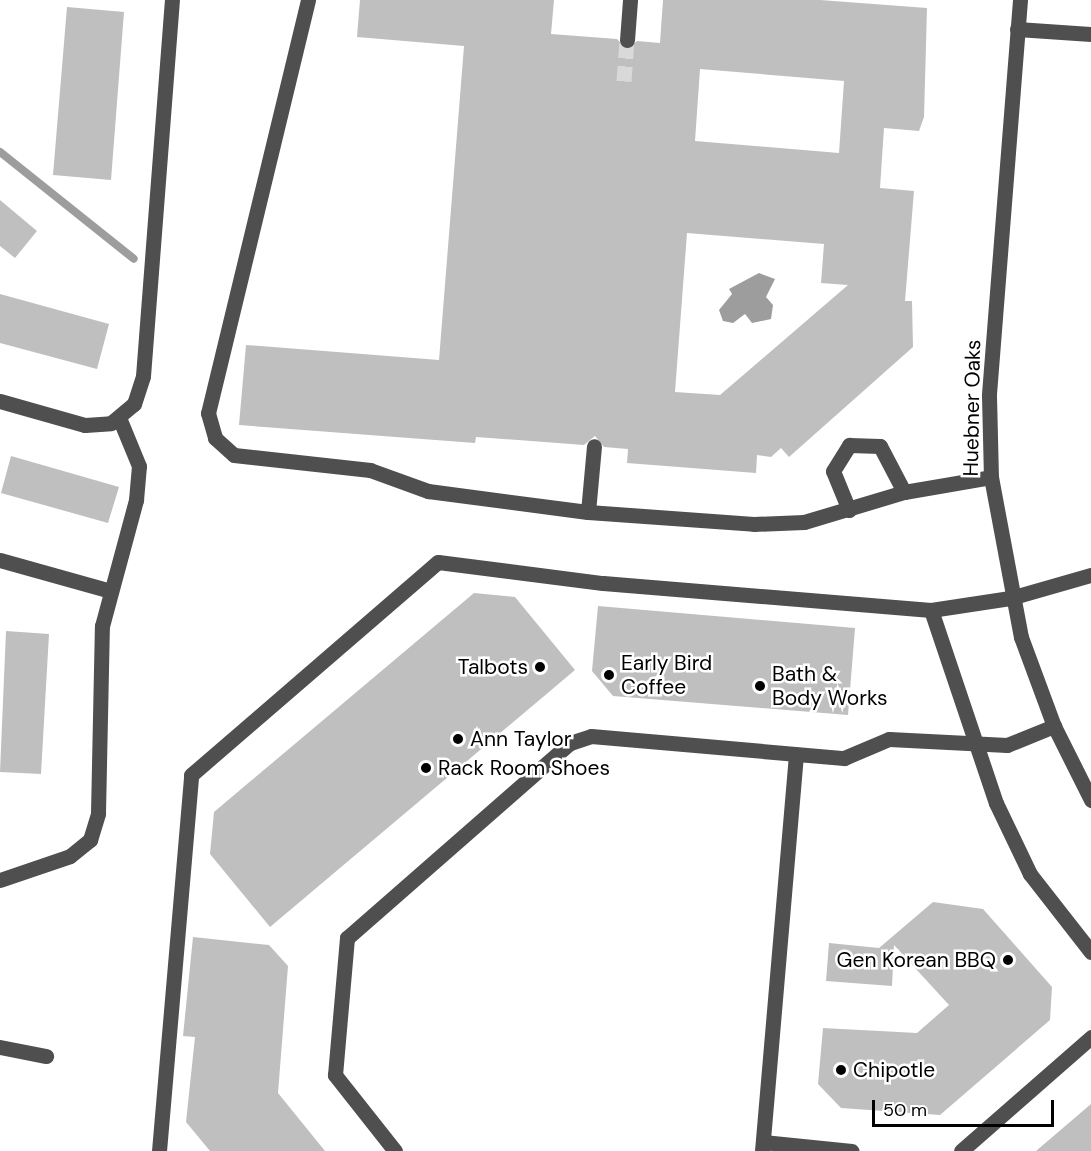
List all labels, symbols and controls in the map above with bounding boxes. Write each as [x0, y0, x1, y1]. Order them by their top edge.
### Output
street label: Huebner Oaks [958, 339, 986, 477]
place label: Early Bird Coffee [621, 650, 712, 700]
place label: Talbots [458, 654, 528, 680]
marker: Talbots [533, 660, 547, 674]
place label: Bath & Body Works [772, 661, 888, 711]
marker: Early Bird Coffee [602, 668, 616, 682]
marker: Bath & Body Works [753, 679, 767, 693]
place label: Ann Taylor [470, 726, 572, 752]
marker: Ann Taylor [451, 732, 465, 746]
place label: Rack Room Shoes [438, 755, 610, 781]
marker: Rack Room Shoes [419, 761, 433, 775]
place label: Gen Korean BBQ [837, 947, 996, 973]
marker: Gen Korean BBQ [1001, 953, 1015, 967]
place label: Chipotle [853, 1057, 935, 1083]
marker: Chipotle [834, 1063, 848, 1077]
scale bar [875, 1088, 1056, 1126]
text: 50 m [883, 1098, 927, 1122]

